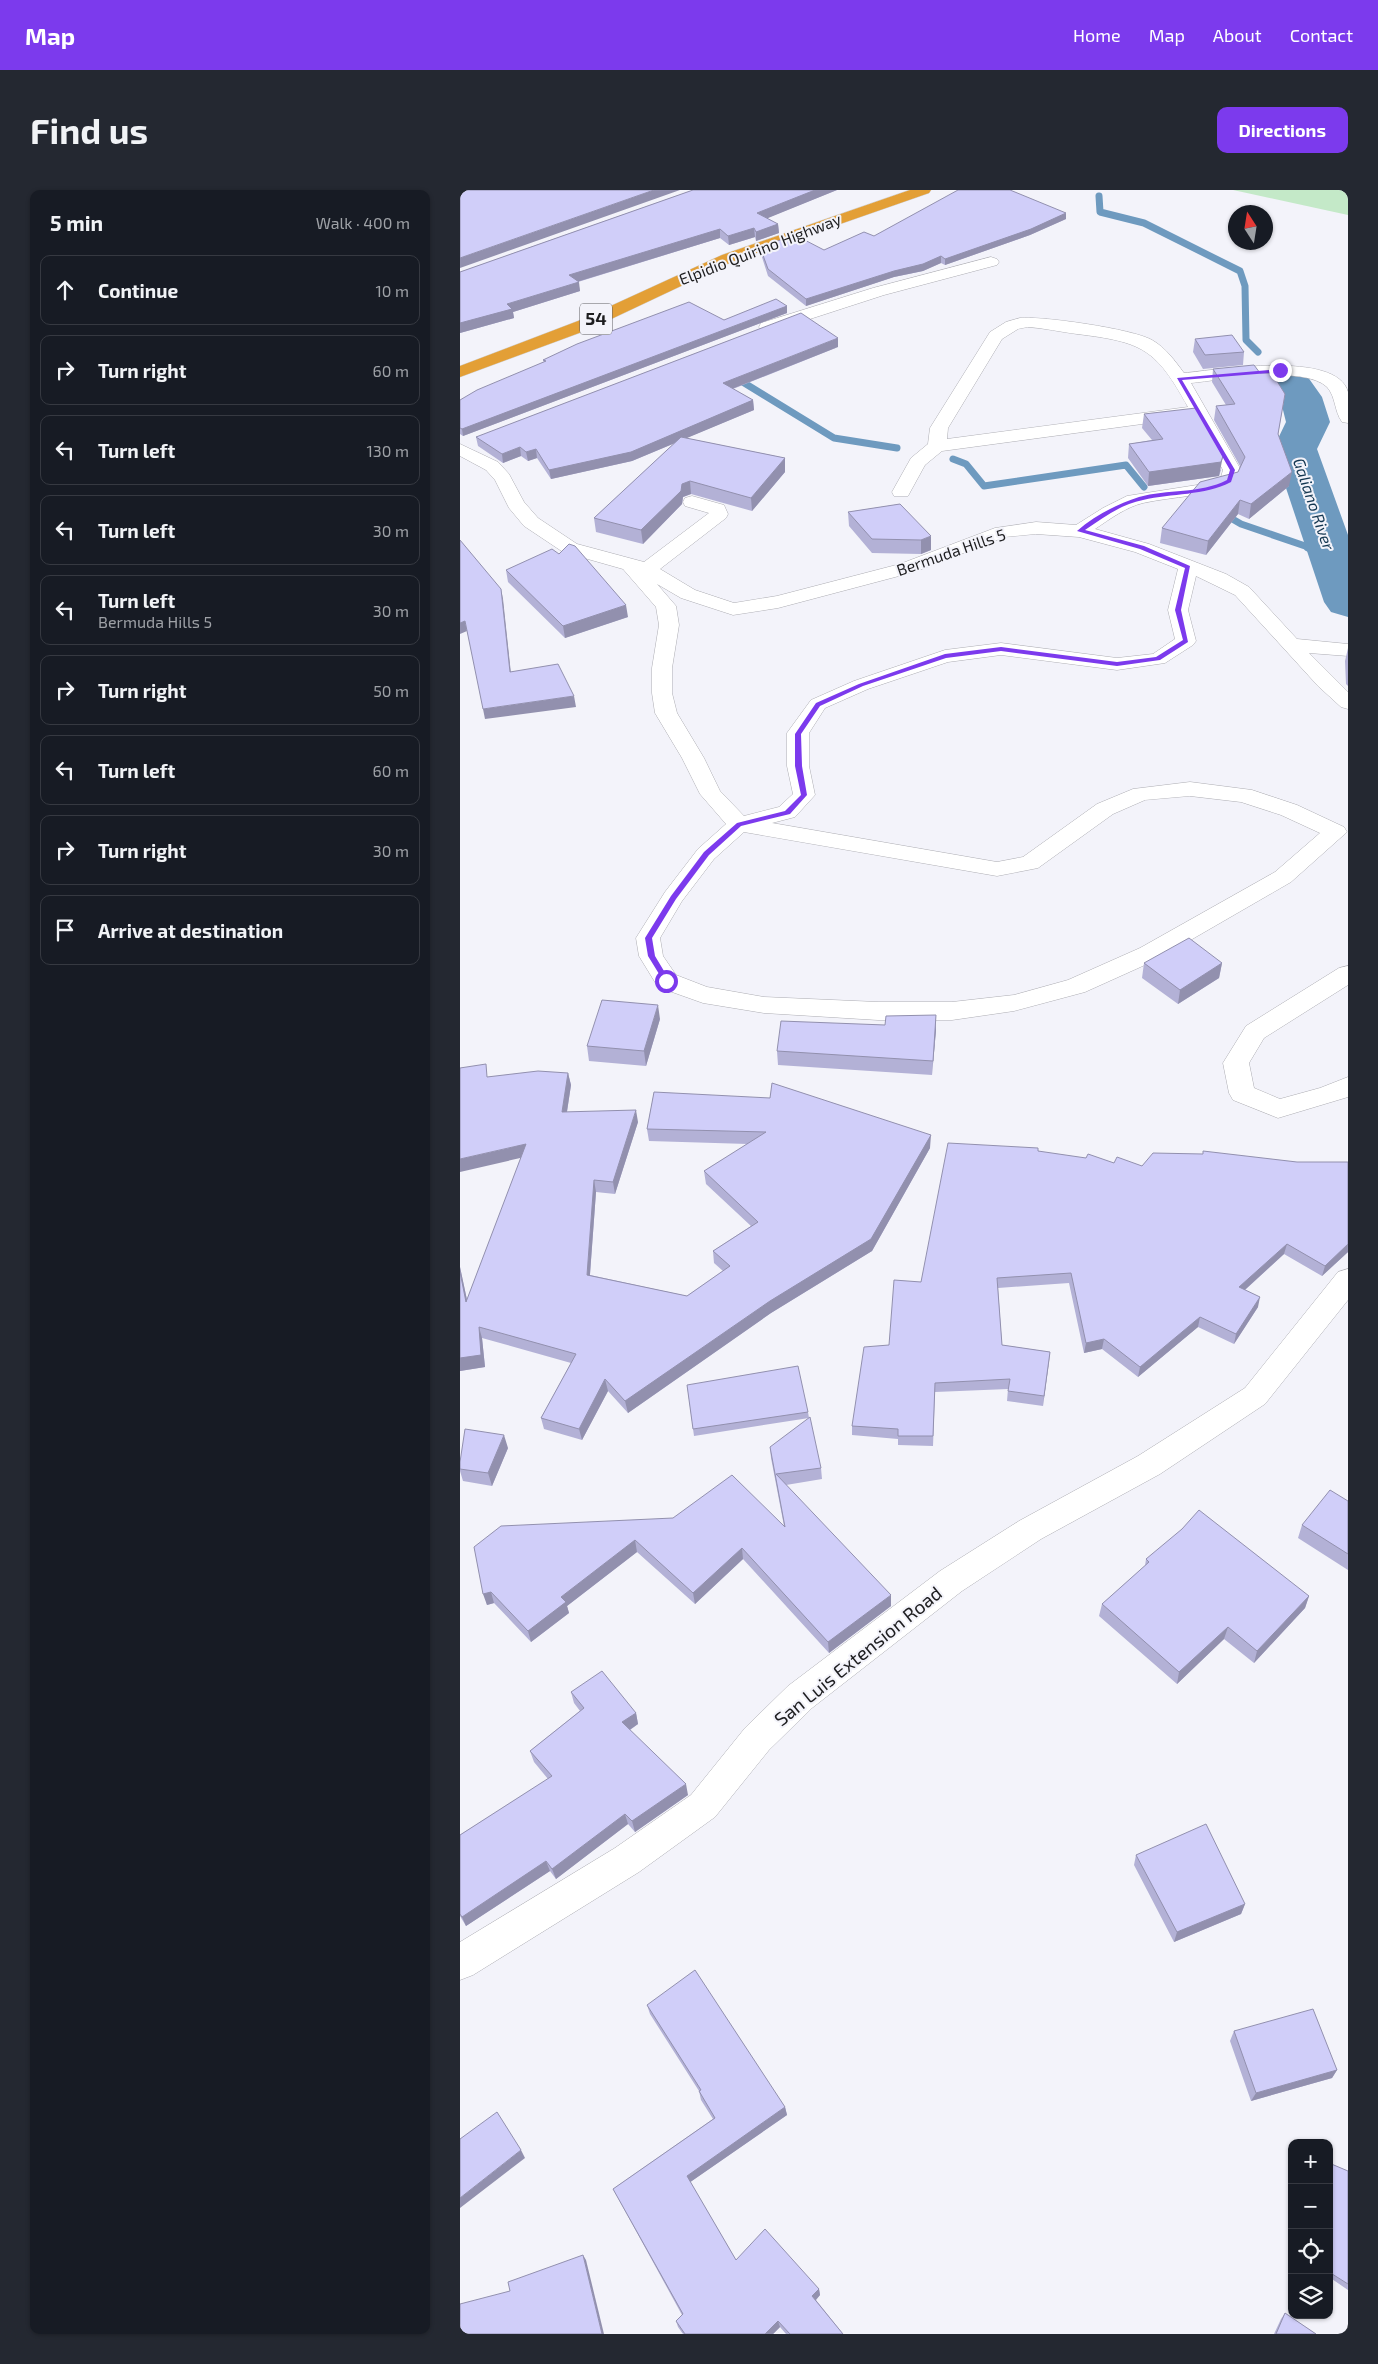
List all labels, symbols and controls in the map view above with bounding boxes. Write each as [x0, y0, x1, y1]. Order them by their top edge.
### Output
text: Map [25, 21, 75, 50]
text: Home [1073, 24, 1121, 46]
text: Map [1149, 24, 1185, 46]
text: About [1213, 24, 1262, 46]
text: Contact [1290, 24, 1353, 46]
button: Directions [1217, 107, 1348, 153]
text: Find us [30, 109, 148, 151]
north arrow [1228, 205, 1273, 250]
street label: Elpidio Quirino Highway [676, 209, 844, 289]
text: 5 min [50, 210, 103, 235]
text: Walk · 400 m [316, 213, 410, 232]
icon: ahead [51, 276, 79, 304]
text: Continue [98, 279, 178, 302]
text: 10 m [375, 281, 409, 300]
road number: 54 [580, 304, 612, 334]
icon: right [51, 356, 79, 384]
text: Turn right [98, 359, 186, 382]
route end [1269, 359, 1292, 382]
text: 60 m [373, 361, 409, 380]
icon: left [51, 436, 79, 464]
text: Turn left [98, 439, 175, 462]
text: 130 m [367, 441, 409, 460]
water label: Galiano River [1290, 455, 1339, 553]
icon: left [51, 516, 79, 544]
text: Turn left [98, 519, 175, 542]
text: 30 m [373, 521, 409, 540]
street label: Bermuda Hills 5 [894, 524, 1008, 579]
text: Turn left [98, 589, 175, 612]
icon: left [51, 596, 79, 624]
text: 30 m [373, 601, 409, 620]
text: Bermuda Hills 5 [98, 612, 212, 631]
icon: right [51, 676, 79, 704]
text: Turn right [98, 679, 186, 702]
text: 50 m [373, 681, 409, 700]
icon: left [51, 756, 79, 784]
text: Turn left [98, 759, 175, 782]
text: 60 m [373, 761, 409, 780]
icon: right [51, 836, 79, 864]
text: Turn right [98, 839, 186, 862]
text: 30 m [373, 841, 409, 860]
icon: arrive [51, 916, 79, 944]
text: Arrive at destination [98, 919, 283, 942]
route start [655, 970, 678, 993]
street label: San Luis Extension Road [769, 1581, 946, 1730]
map controls [1288, 2139, 1333, 2319]
button: + [1288, 2139, 1333, 2184]
button: − [1288, 2184, 1333, 2229]
button: locate [1288, 2229, 1333, 2274]
button: layers [1288, 2274, 1333, 2319]

